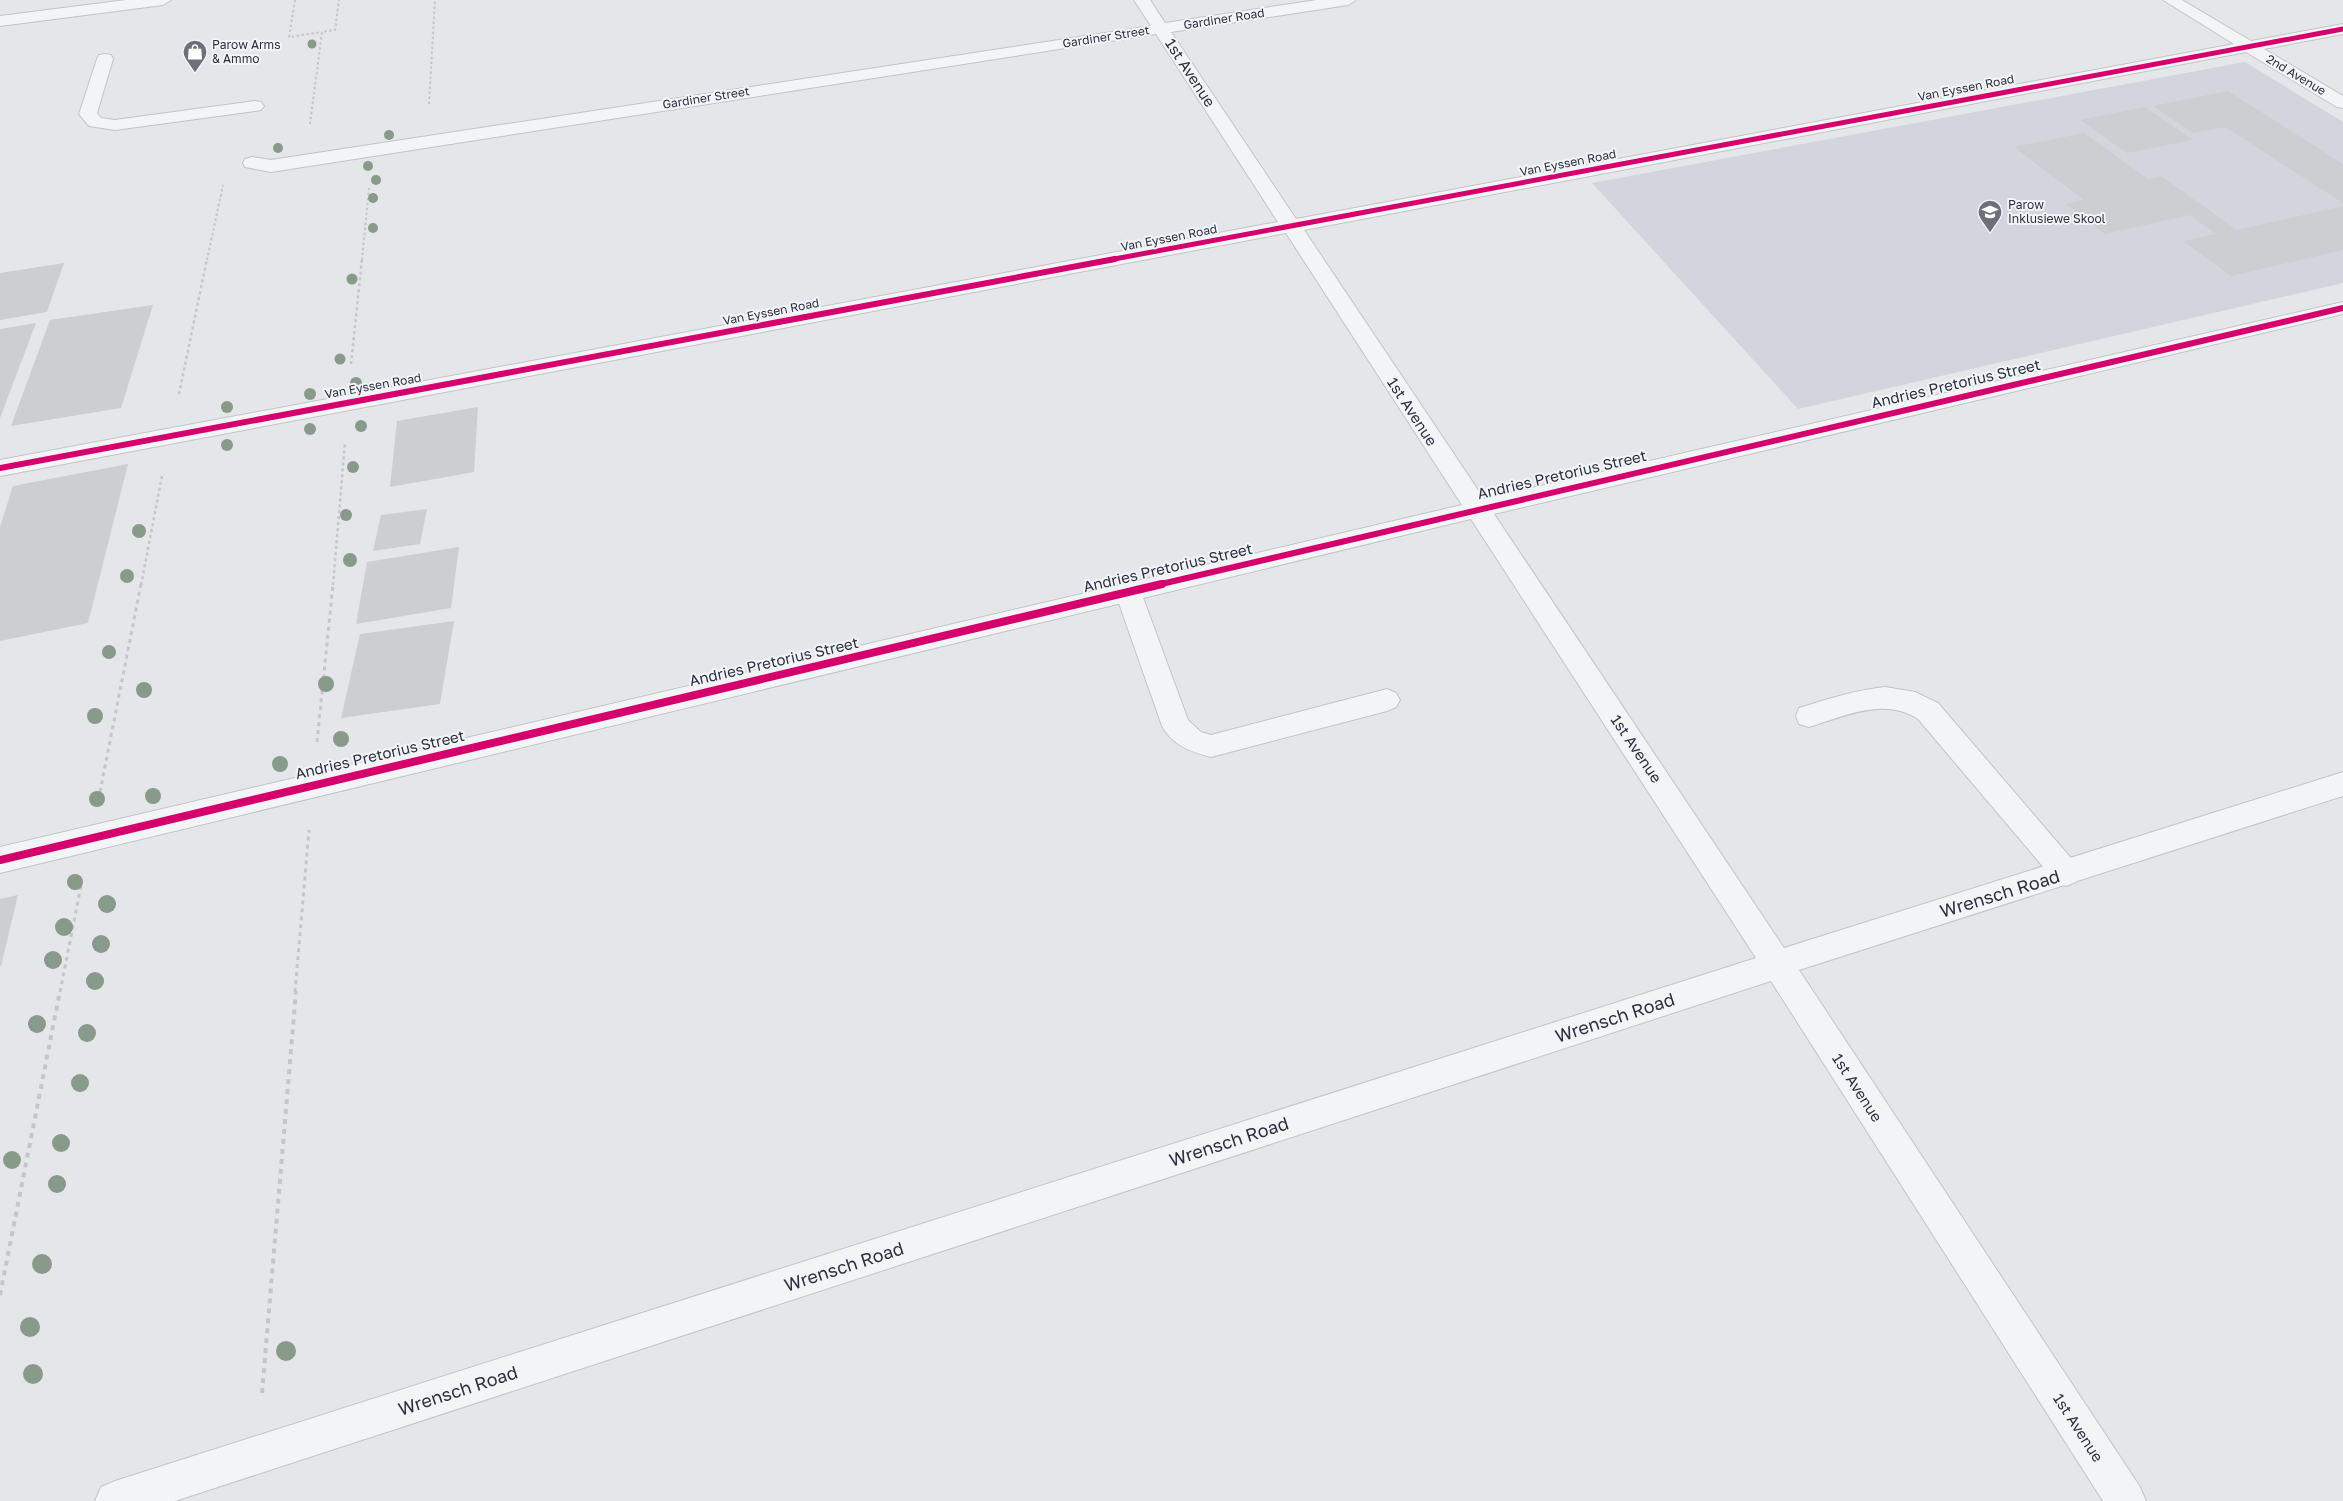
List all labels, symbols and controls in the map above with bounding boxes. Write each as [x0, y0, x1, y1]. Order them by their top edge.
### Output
street label: Gardiner Road [1182, 5, 1266, 32]
street label: Gardiner Street [1061, 22, 1151, 51]
street label: 1st Avenue [1162, 35, 1220, 110]
place label: Parow Arms & Ammo [212, 37, 281, 66]
shop icon: Parow Arms & Ammo [182, 39, 208, 73]
street label: 2nd Avenue [2264, 51, 2329, 98]
street label: Van Eyssen Road [1916, 71, 2015, 104]
street label: Gardiner Street [661, 83, 751, 112]
street label: Van Eyssen Road [1518, 146, 1617, 179]
place label: Parow Inklusiewe Skool [2008, 197, 2106, 226]
school or university icon: Parow Inklusiewe Skool [1977, 199, 2003, 233]
street label: Van Eyssen Road [1119, 221, 1218, 254]
street label: Van Eyssen Road [721, 295, 820, 328]
street label: Andries Pretorius Street [1869, 355, 2042, 411]
street label: Van Eyssen Road [323, 370, 422, 401]
street label: 1st Avenue [1384, 374, 1442, 449]
street label: Andries Pretorius Street [1475, 446, 1648, 502]
street label: Andries Pretorius Street [1081, 539, 1254, 595]
street label: Andries Pretorius Street [687, 633, 860, 689]
street label: 1st Avenue [1608, 711, 1666, 786]
street label: Andries Pretorius Street [293, 726, 466, 782]
street label: Wrensch Road [1937, 864, 2062, 922]
street label: Wrensch Road [1552, 987, 1677, 1047]
street label: 1st Avenue [1829, 1050, 1887, 1125]
street label: Wrensch Road [1166, 1111, 1291, 1171]
street label: Wrensch Road [781, 1236, 906, 1296]
street label: Wrensch Road [395, 1360, 520, 1420]
street label: 1st Avenue [2050, 1390, 2108, 1465]

